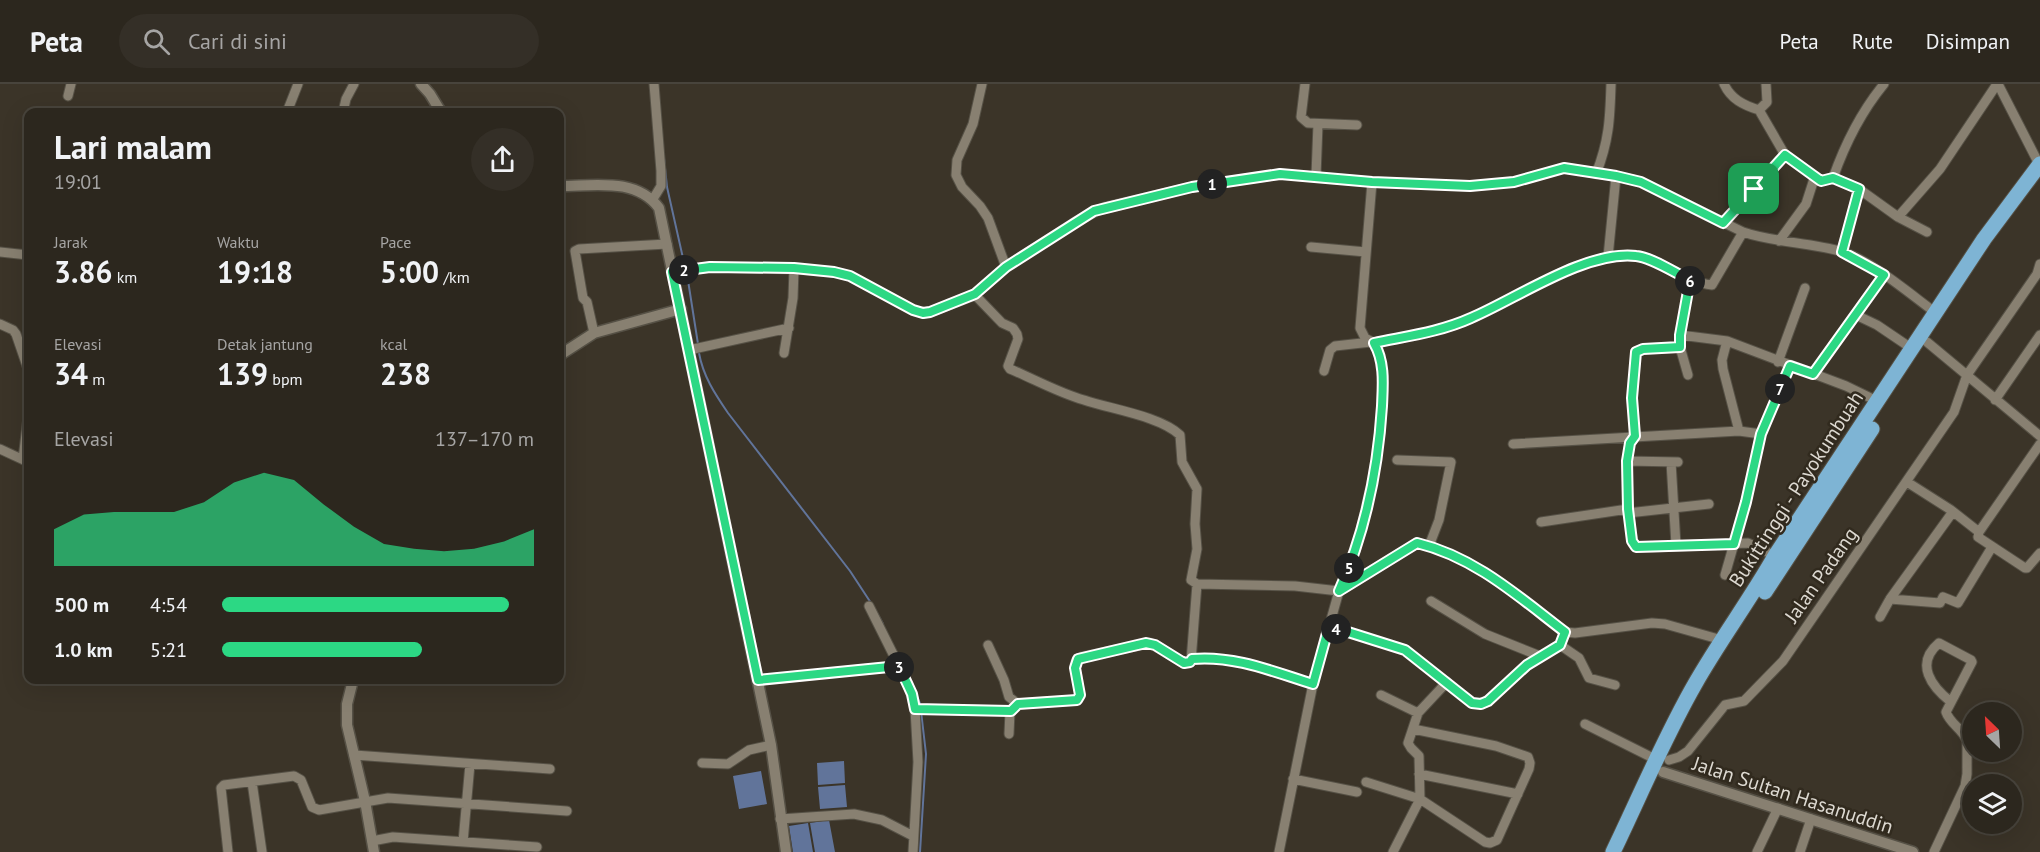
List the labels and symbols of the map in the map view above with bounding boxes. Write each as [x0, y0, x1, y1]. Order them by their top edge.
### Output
pin [1728, 163, 1779, 214]
pin: 1 [1197, 169, 1227, 199]
pin: 2 [669, 255, 699, 285]
pin: 6 [1675, 266, 1705, 296]
pin: 7 [1765, 374, 1795, 404]
street label: Bukittinggi - Payokumbuah [1723, 386, 1869, 592]
street label: Jalan Padang [1778, 522, 1863, 629]
pin: 5 [1334, 553, 1364, 583]
pin: 4 [1321, 614, 1351, 644]
pin: 3 [884, 652, 914, 682]
north arrow [1962, 702, 2022, 762]
street label: Jalan Sultan Hasanuddin [1689, 750, 1897, 840]

